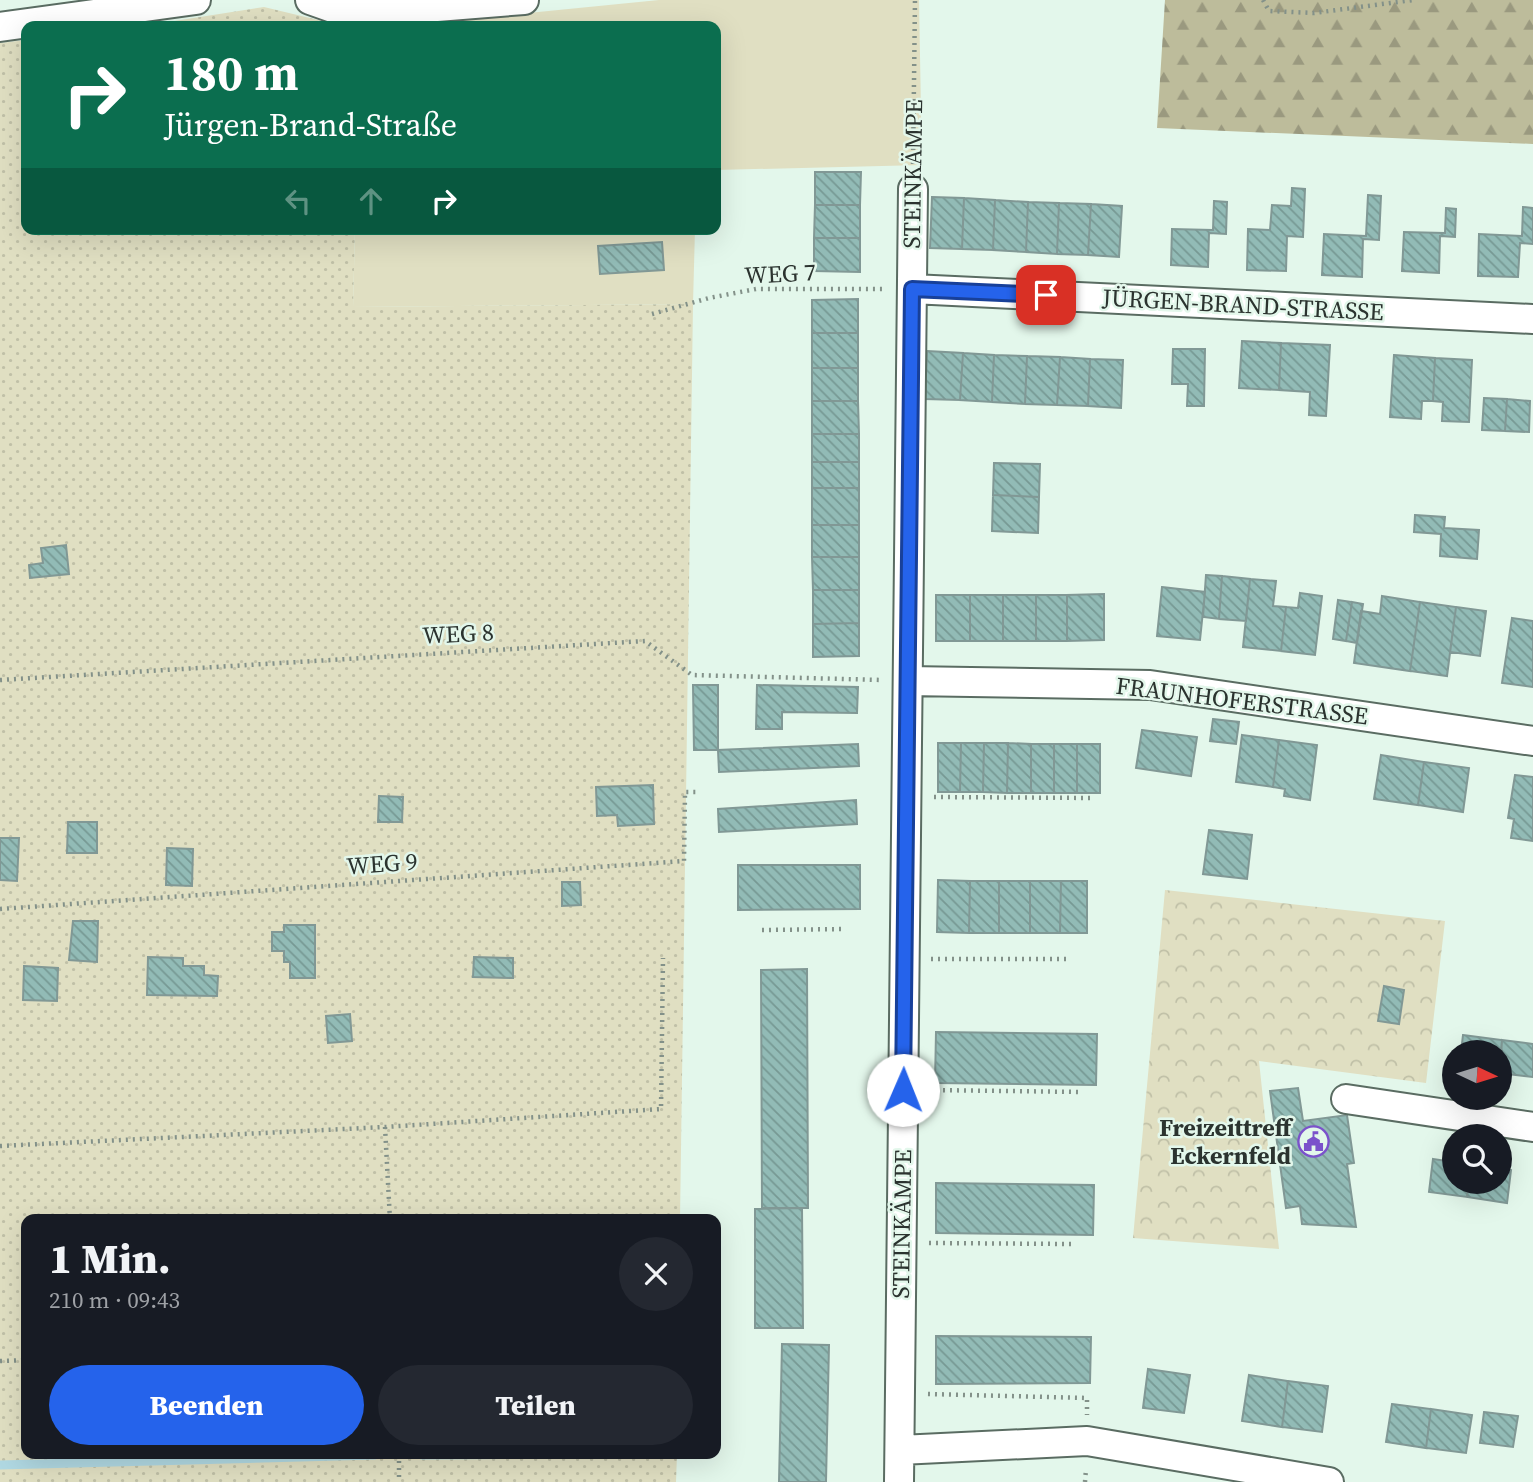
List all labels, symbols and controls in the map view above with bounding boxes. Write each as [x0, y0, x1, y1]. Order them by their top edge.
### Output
text: 180 m [164, 39, 299, 106]
icon: right [49, 49, 140, 140]
street label: STEINKÄMPE [895, 99, 930, 249]
text: Jürgen-Brand-Straße [164, 103, 457, 147]
icon: left [279, 182, 317, 220]
icon: ahead [352, 182, 390, 220]
icon: right [425, 182, 463, 220]
street label: WEG 7 [743, 255, 817, 292]
pin [1016, 265, 1076, 325]
icon: arrive [1027, 276, 1065, 314]
street label: JÜRGEN-BRAND-STRASSE [1100, 281, 1385, 328]
street label: WEG 8 [421, 615, 495, 652]
street label: FRAUNHOFERSTRASSE [1114, 669, 1370, 732]
street label: WEG 9 [345, 845, 419, 882]
north arrow [1442, 1040, 1512, 1110]
map controls [1442, 1040, 1512, 1194]
position arrow [866, 1053, 940, 1127]
place label: Freizeittreff Eckernfeld [1159, 1111, 1294, 1172]
button: search [1442, 1124, 1512, 1194]
public building icon: Freizeittreff Eckernfeld [1297, 1125, 1331, 1159]
street label: STEINKÄMPE [884, 1149, 919, 1299]
text: 1 Min. [49, 1229, 171, 1287]
button: close [619, 1237, 693, 1311]
text: 210 m · 09:43 [49, 1284, 180, 1316]
button: Beenden [49, 1365, 364, 1445]
button: Teilen [378, 1365, 693, 1445]

